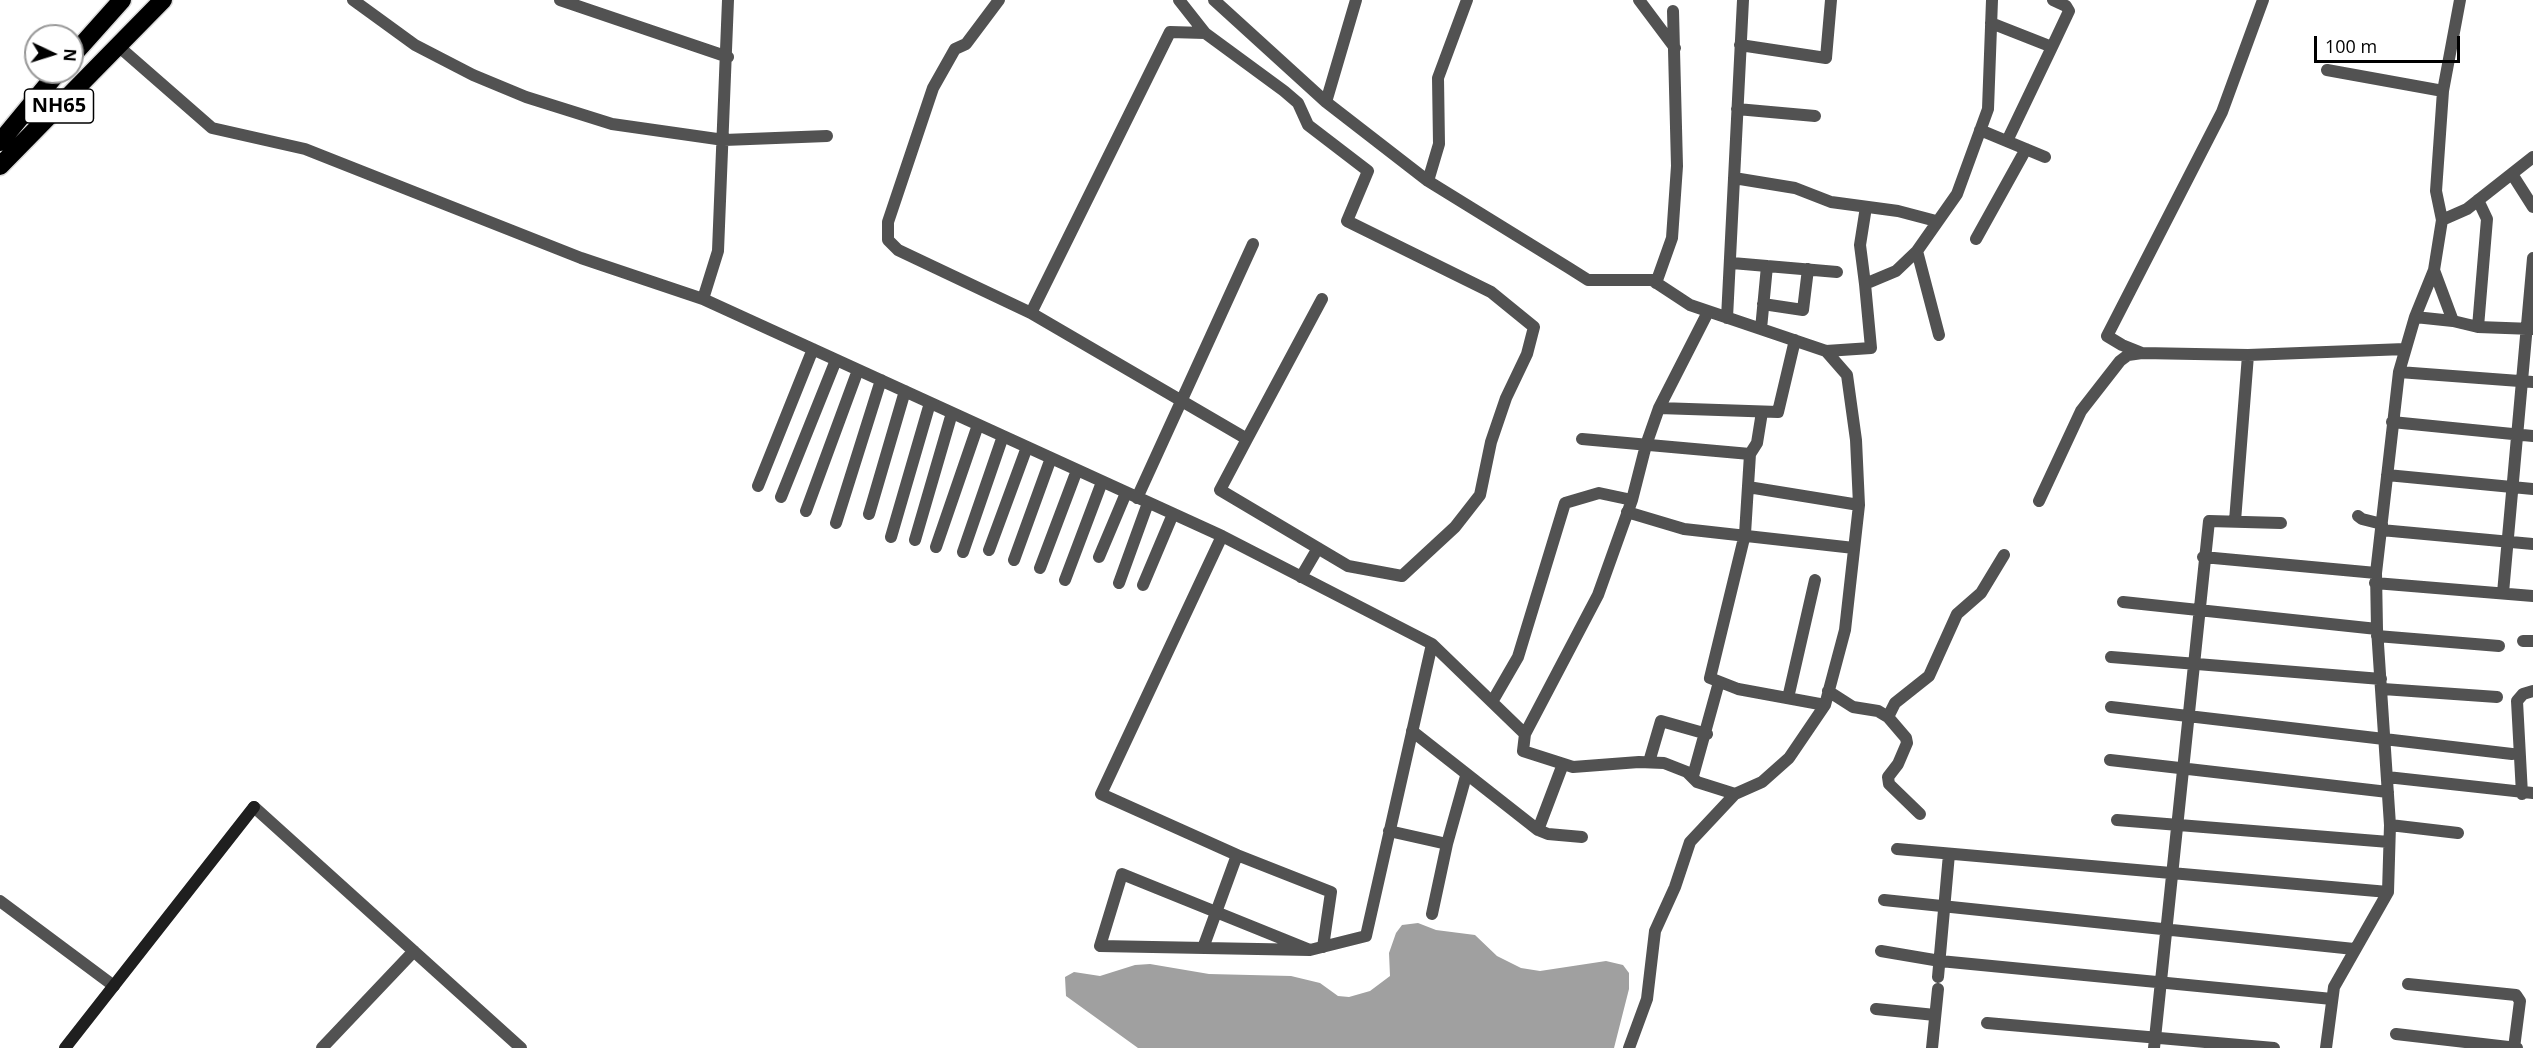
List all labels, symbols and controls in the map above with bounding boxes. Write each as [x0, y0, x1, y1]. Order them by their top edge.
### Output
north arrow [24, 24, 84, 84]
scale bar [2317, 24, 2462, 62]
text: 100 m [2325, 34, 2377, 58]
text: N [59, 48, 81, 62]
road number: NH65 [25, 89, 94, 123]

